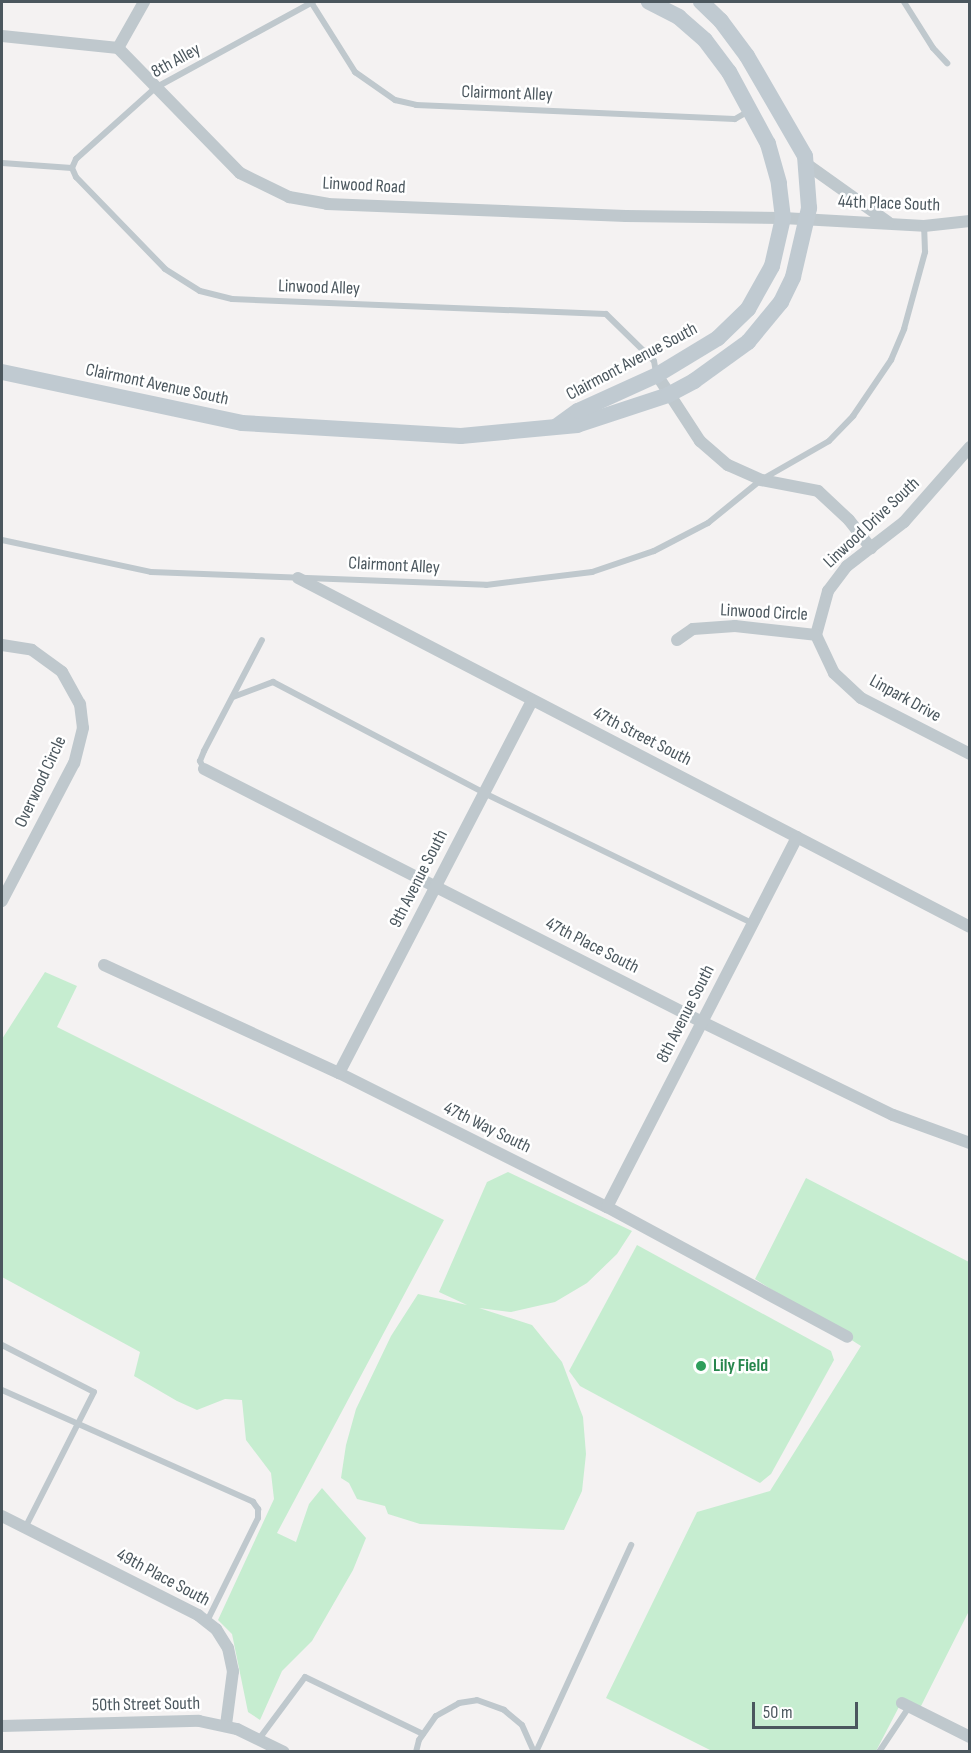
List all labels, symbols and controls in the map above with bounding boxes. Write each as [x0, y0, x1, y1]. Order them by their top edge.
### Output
street label: 8th Alley [148, 39, 204, 83]
street label: Clairmont Alley [461, 82, 553, 106]
street label: Linwood Road [322, 173, 406, 199]
street label: 44th Place South [838, 191, 940, 217]
street label: Linwood Alley [278, 276, 360, 300]
street label: Clairmont Avenue South [563, 318, 701, 406]
street label: Clairmont Avenue South [84, 359, 230, 411]
street label: Linwood Drive South [820, 473, 924, 573]
street label: Clairmont Alley [348, 553, 440, 579]
street label: Linwood Circle [720, 600, 808, 626]
street label: Linpark Drive [865, 671, 945, 727]
street label: 47th Street South [589, 703, 695, 771]
street label: Overwood Circle [10, 733, 72, 831]
street label: 9th Avenue South [385, 826, 453, 932]
street label: 47th Place South [542, 913, 642, 979]
street label: 8th Avenue South [652, 962, 720, 1066]
street label: 47th Way South [440, 1098, 534, 1158]
place label: Lily Field [713, 1355, 768, 1377]
marker: Lily Field [694, 1359, 708, 1373]
street label: 49th Place South [113, 1544, 213, 1612]
scale bar [755, 1690, 862, 1728]
street label: 50th Street South [92, 1693, 200, 1717]
text: 50 m [763, 1702, 793, 1723]

